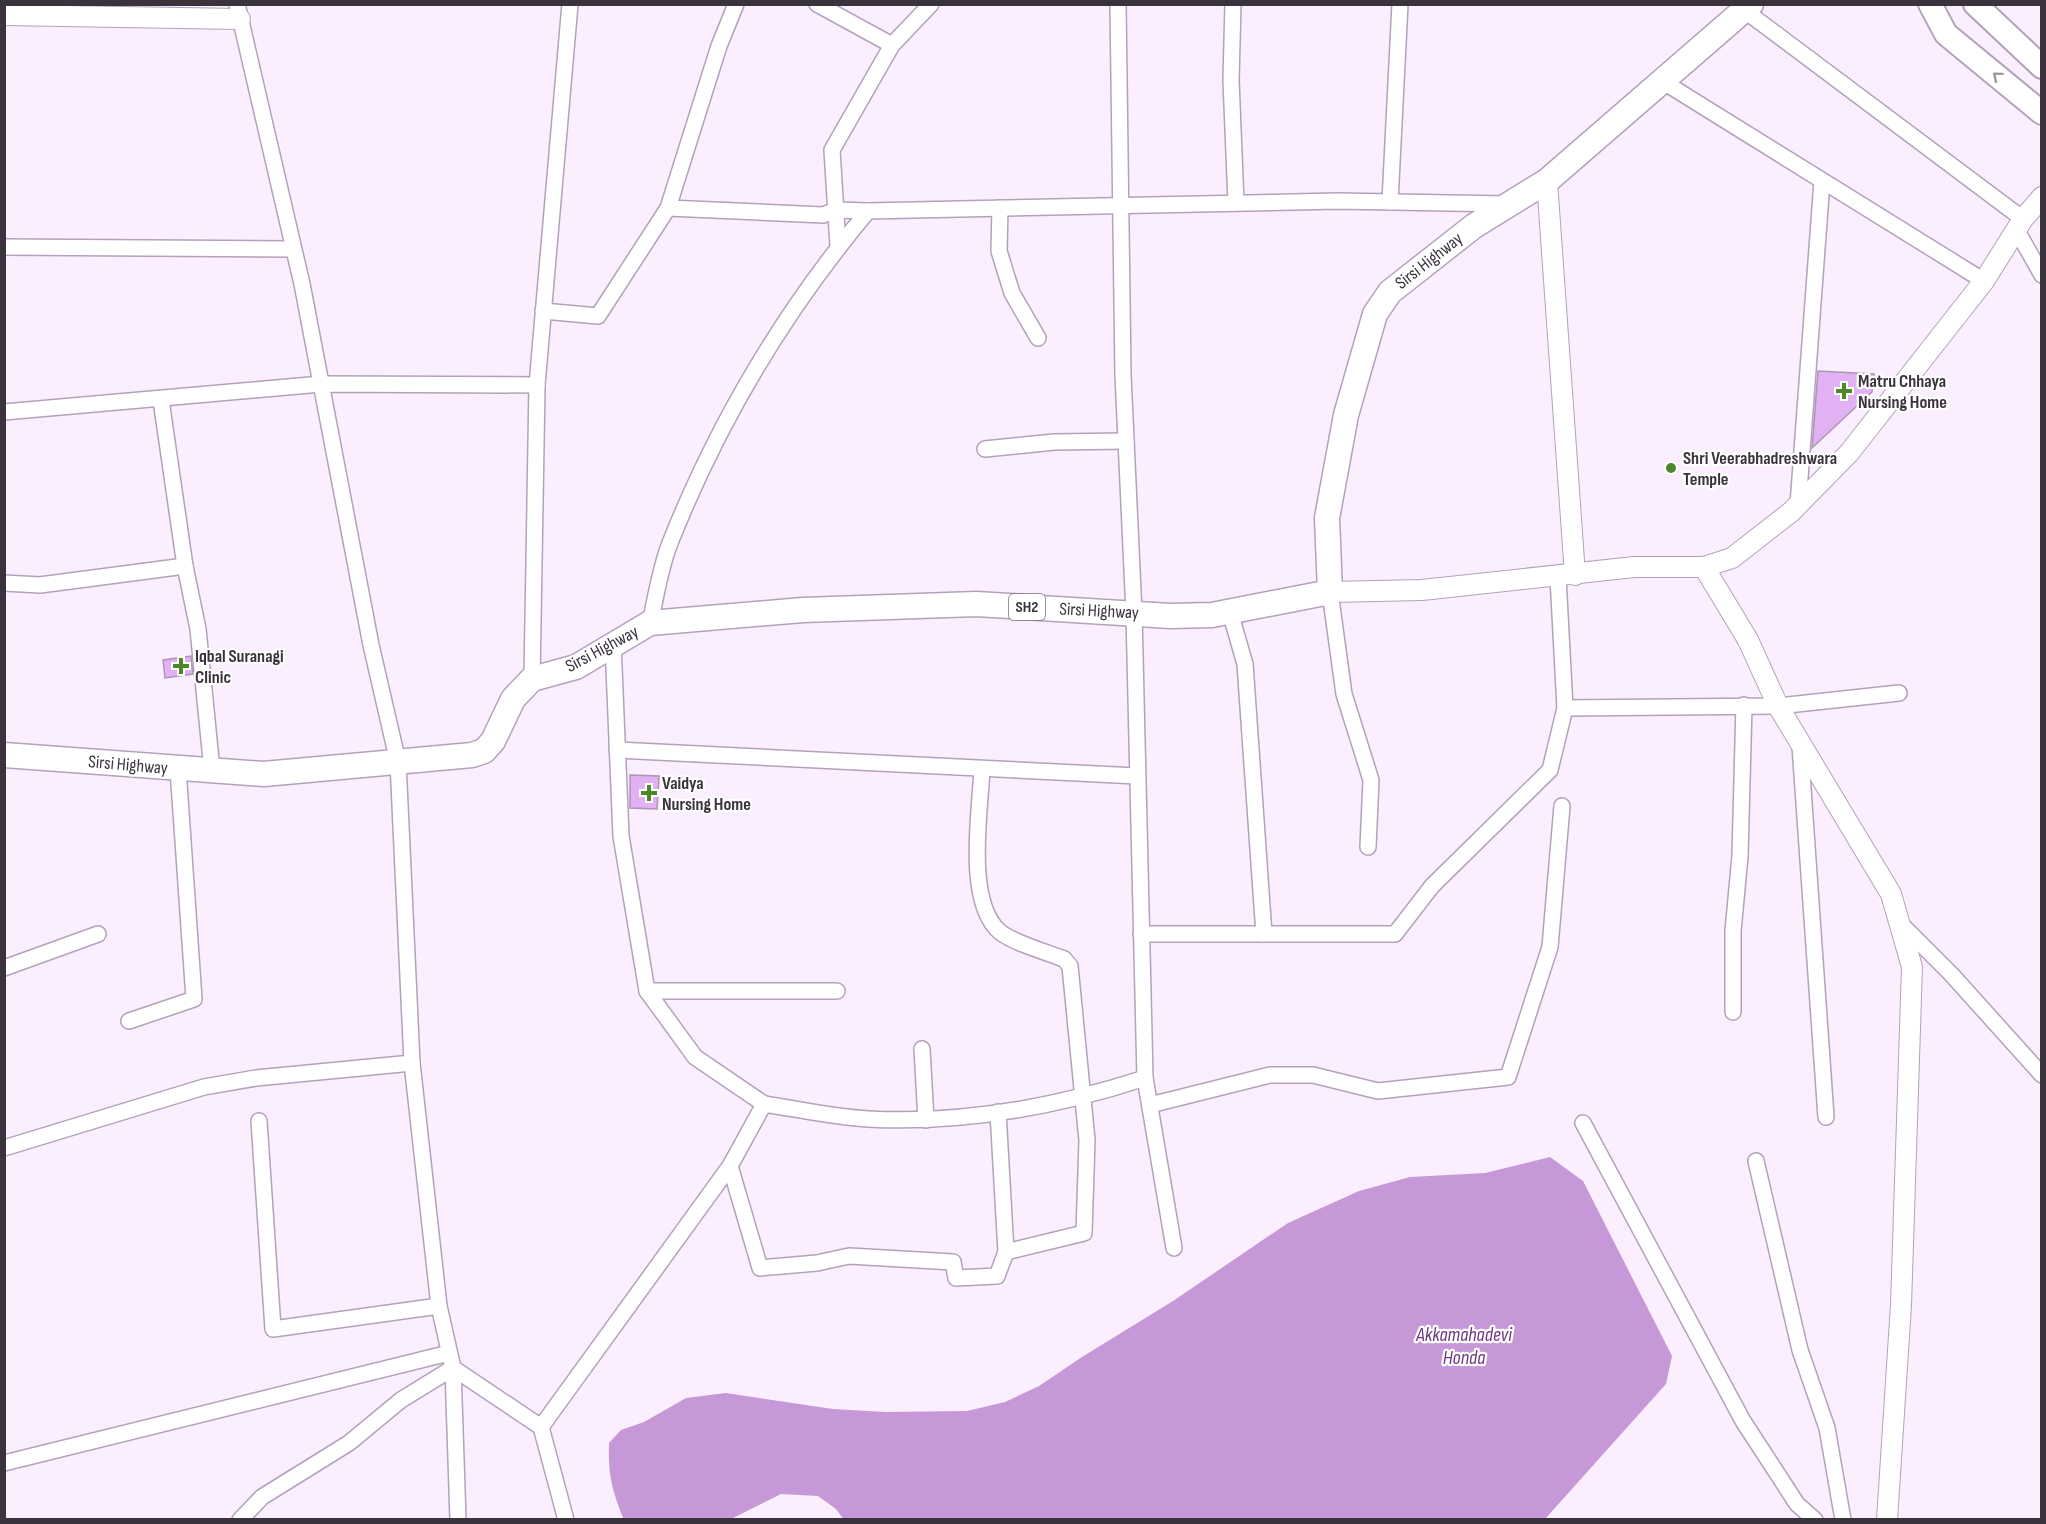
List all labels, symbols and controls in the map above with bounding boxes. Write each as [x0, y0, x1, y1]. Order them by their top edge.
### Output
one-way arrow [1992, 72, 2003, 83]
street label: Sirsi Highway [1391, 228, 1467, 294]
place label: Matru Chhaya Nursing Home [1858, 371, 1947, 413]
marker: Matru Chhaya Nursing Home [1835, 382, 1853, 400]
place label: Shri Veerabhadreshwara Temple [1683, 448, 1837, 490]
marker: Shri Veerabhadreshwara Temple [1664, 461, 1678, 475]
road number: SH2 [1009, 594, 1045, 620]
street label: Sirsi Highway [1059, 598, 1139, 624]
street label: Sirsi Highway [562, 621, 642, 677]
place label: Iqbal Suranagi Clinic [195, 646, 284, 688]
marker: Iqbal Suranagi Clinic [172, 657, 190, 675]
street label: Sirsi Highway [87, 751, 169, 779]
place label: Vaidya Nursing Home [662, 773, 751, 815]
marker: Vaidya Nursing Home [640, 784, 658, 802]
water label: Akkamahadevi Honda [1415, 1323, 1513, 1370]

